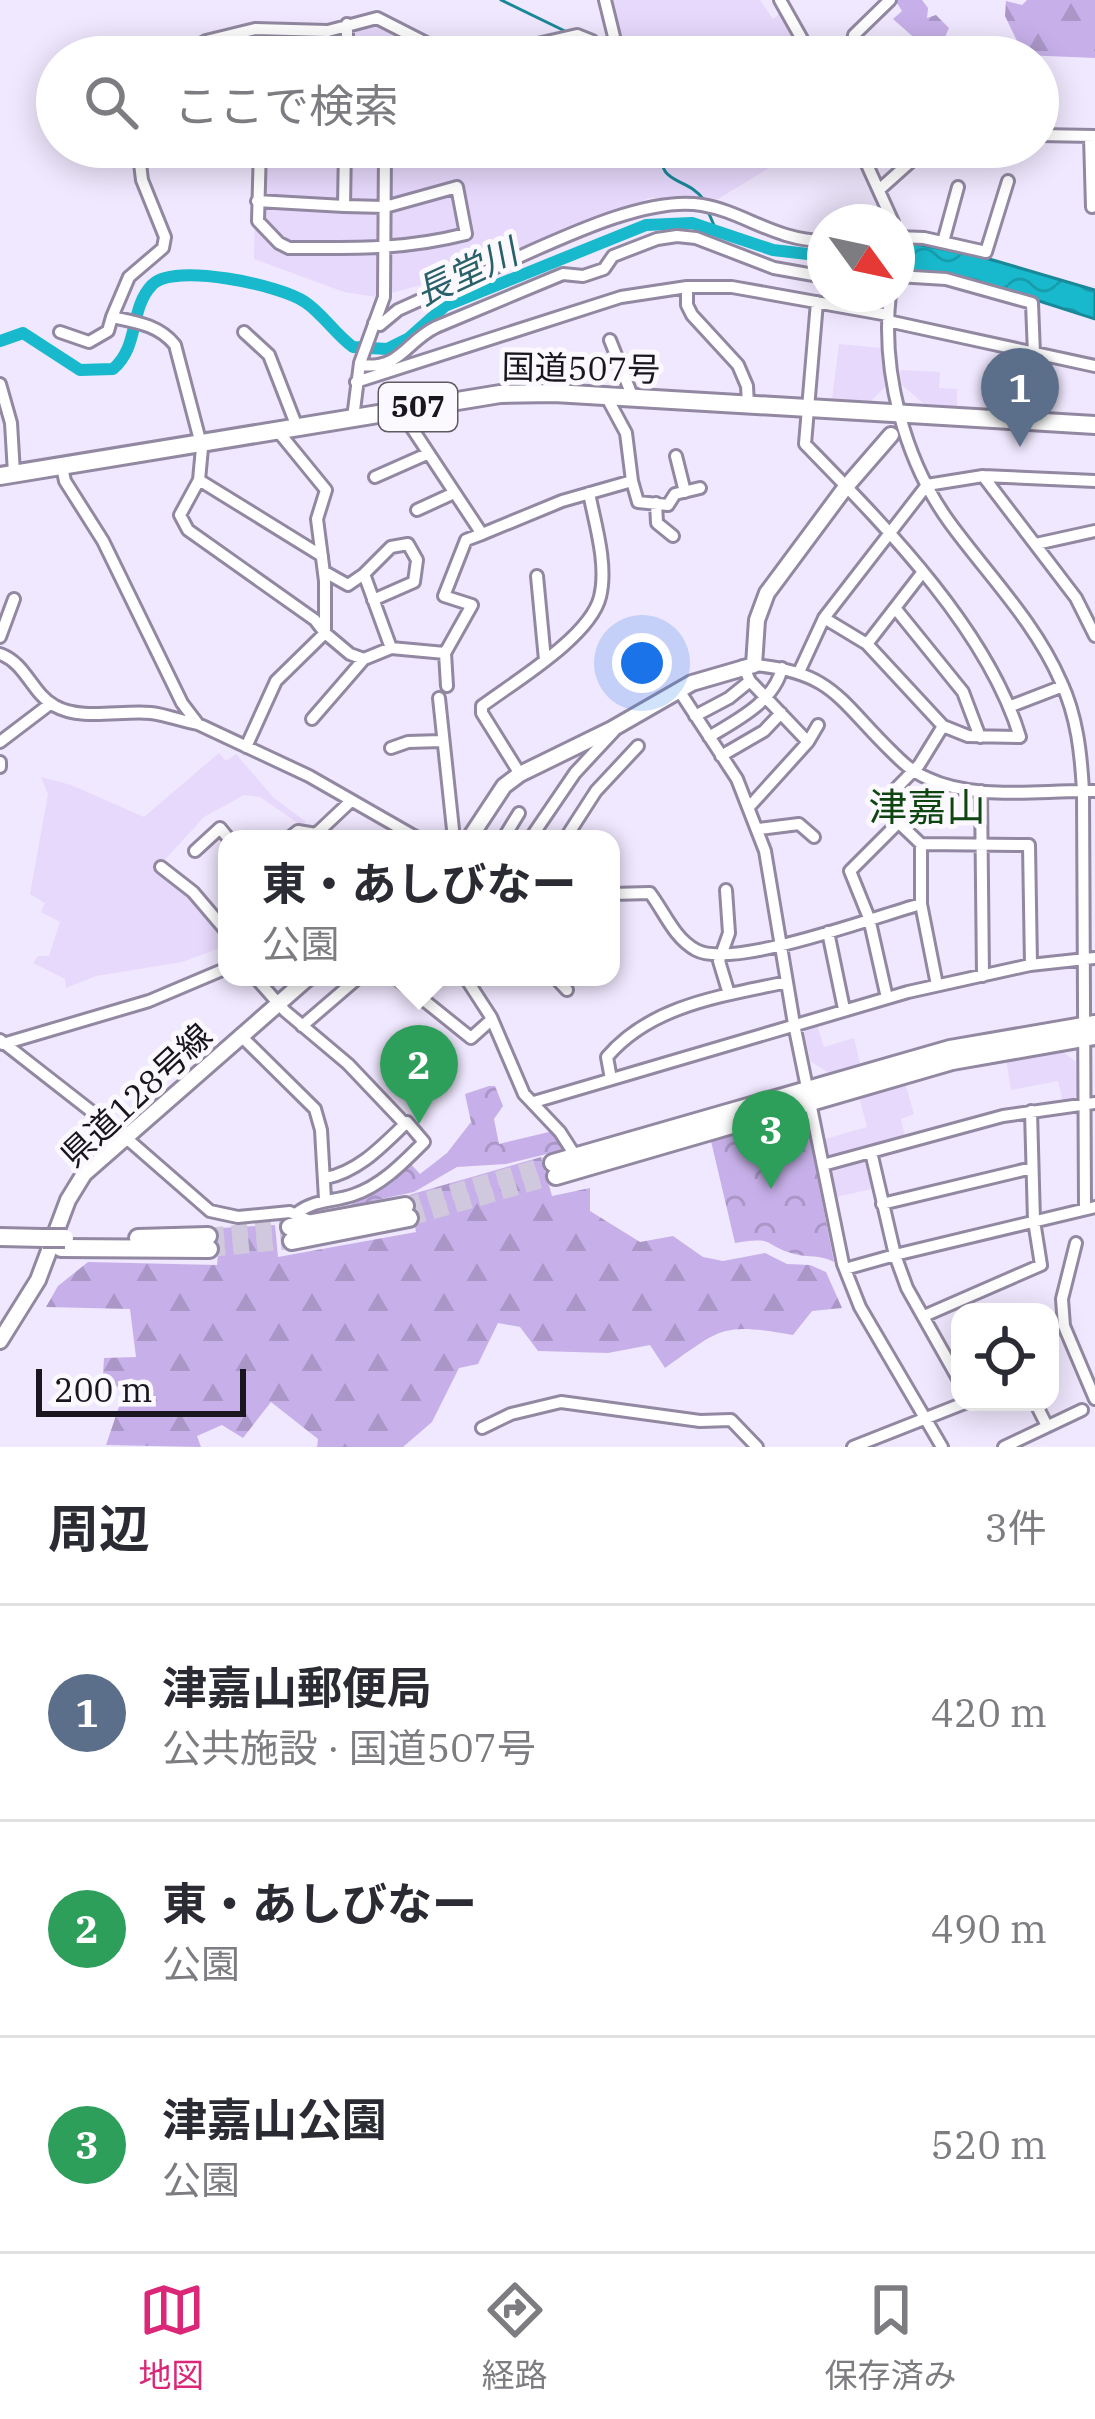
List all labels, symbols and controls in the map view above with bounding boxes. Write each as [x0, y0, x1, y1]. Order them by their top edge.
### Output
search box [36, 36, 1059, 168]
icon: search [78, 69, 144, 135]
text: ここで検索 [174, 76, 399, 134]
north arrow [807, 204, 915, 312]
water label: 長堂川 [407, 226, 528, 316]
street label: 国道507号 [501, 345, 661, 390]
pin: 1 [981, 348, 1059, 447]
road number: 507 [379, 383, 457, 431]
your location [612, 633, 672, 693]
district label: 津嘉山 [868, 781, 986, 832]
popup [218, 830, 620, 986]
text: 東・あしびなー [261, 854, 577, 912]
text: 公園 [261, 918, 340, 969]
street label: 県道128号線 [51, 1014, 220, 1176]
pin: 2 [380, 1025, 458, 1124]
pin: 3 [732, 1090, 810, 1189]
map controls [951, 1303, 1059, 1411]
button: locate [951, 1303, 1059, 1411]
scale bar [36, 1363, 246, 1416]
text: 200 m [54, 1368, 153, 1411]
text: 周辺 [48, 1495, 150, 1561]
text: 3件 [985, 1502, 1047, 1553]
text: 津嘉山郵便局 [162, 1658, 432, 1716]
text: 1 [75, 1687, 99, 1738]
text: 420 m [931, 1687, 1047, 1738]
text: 公共施設 · 国道507号 [162, 1722, 536, 1773]
text: 東・あしびなー [162, 1874, 477, 1932]
text: 2 [75, 1903, 99, 1954]
text: 490 m [931, 1903, 1047, 1954]
text: 公園 [162, 1938, 240, 1989]
text: 津嘉山公園 [162, 2090, 387, 2148]
text: 3 [75, 2119, 99, 2170]
text: 520 m [931, 2119, 1047, 2170]
text: 公園 [162, 2154, 240, 2205]
tab: 地図 [139, 2277, 205, 2397]
tab: 経路 [482, 2277, 548, 2397]
tab: 保存済み [825, 2277, 957, 2397]

